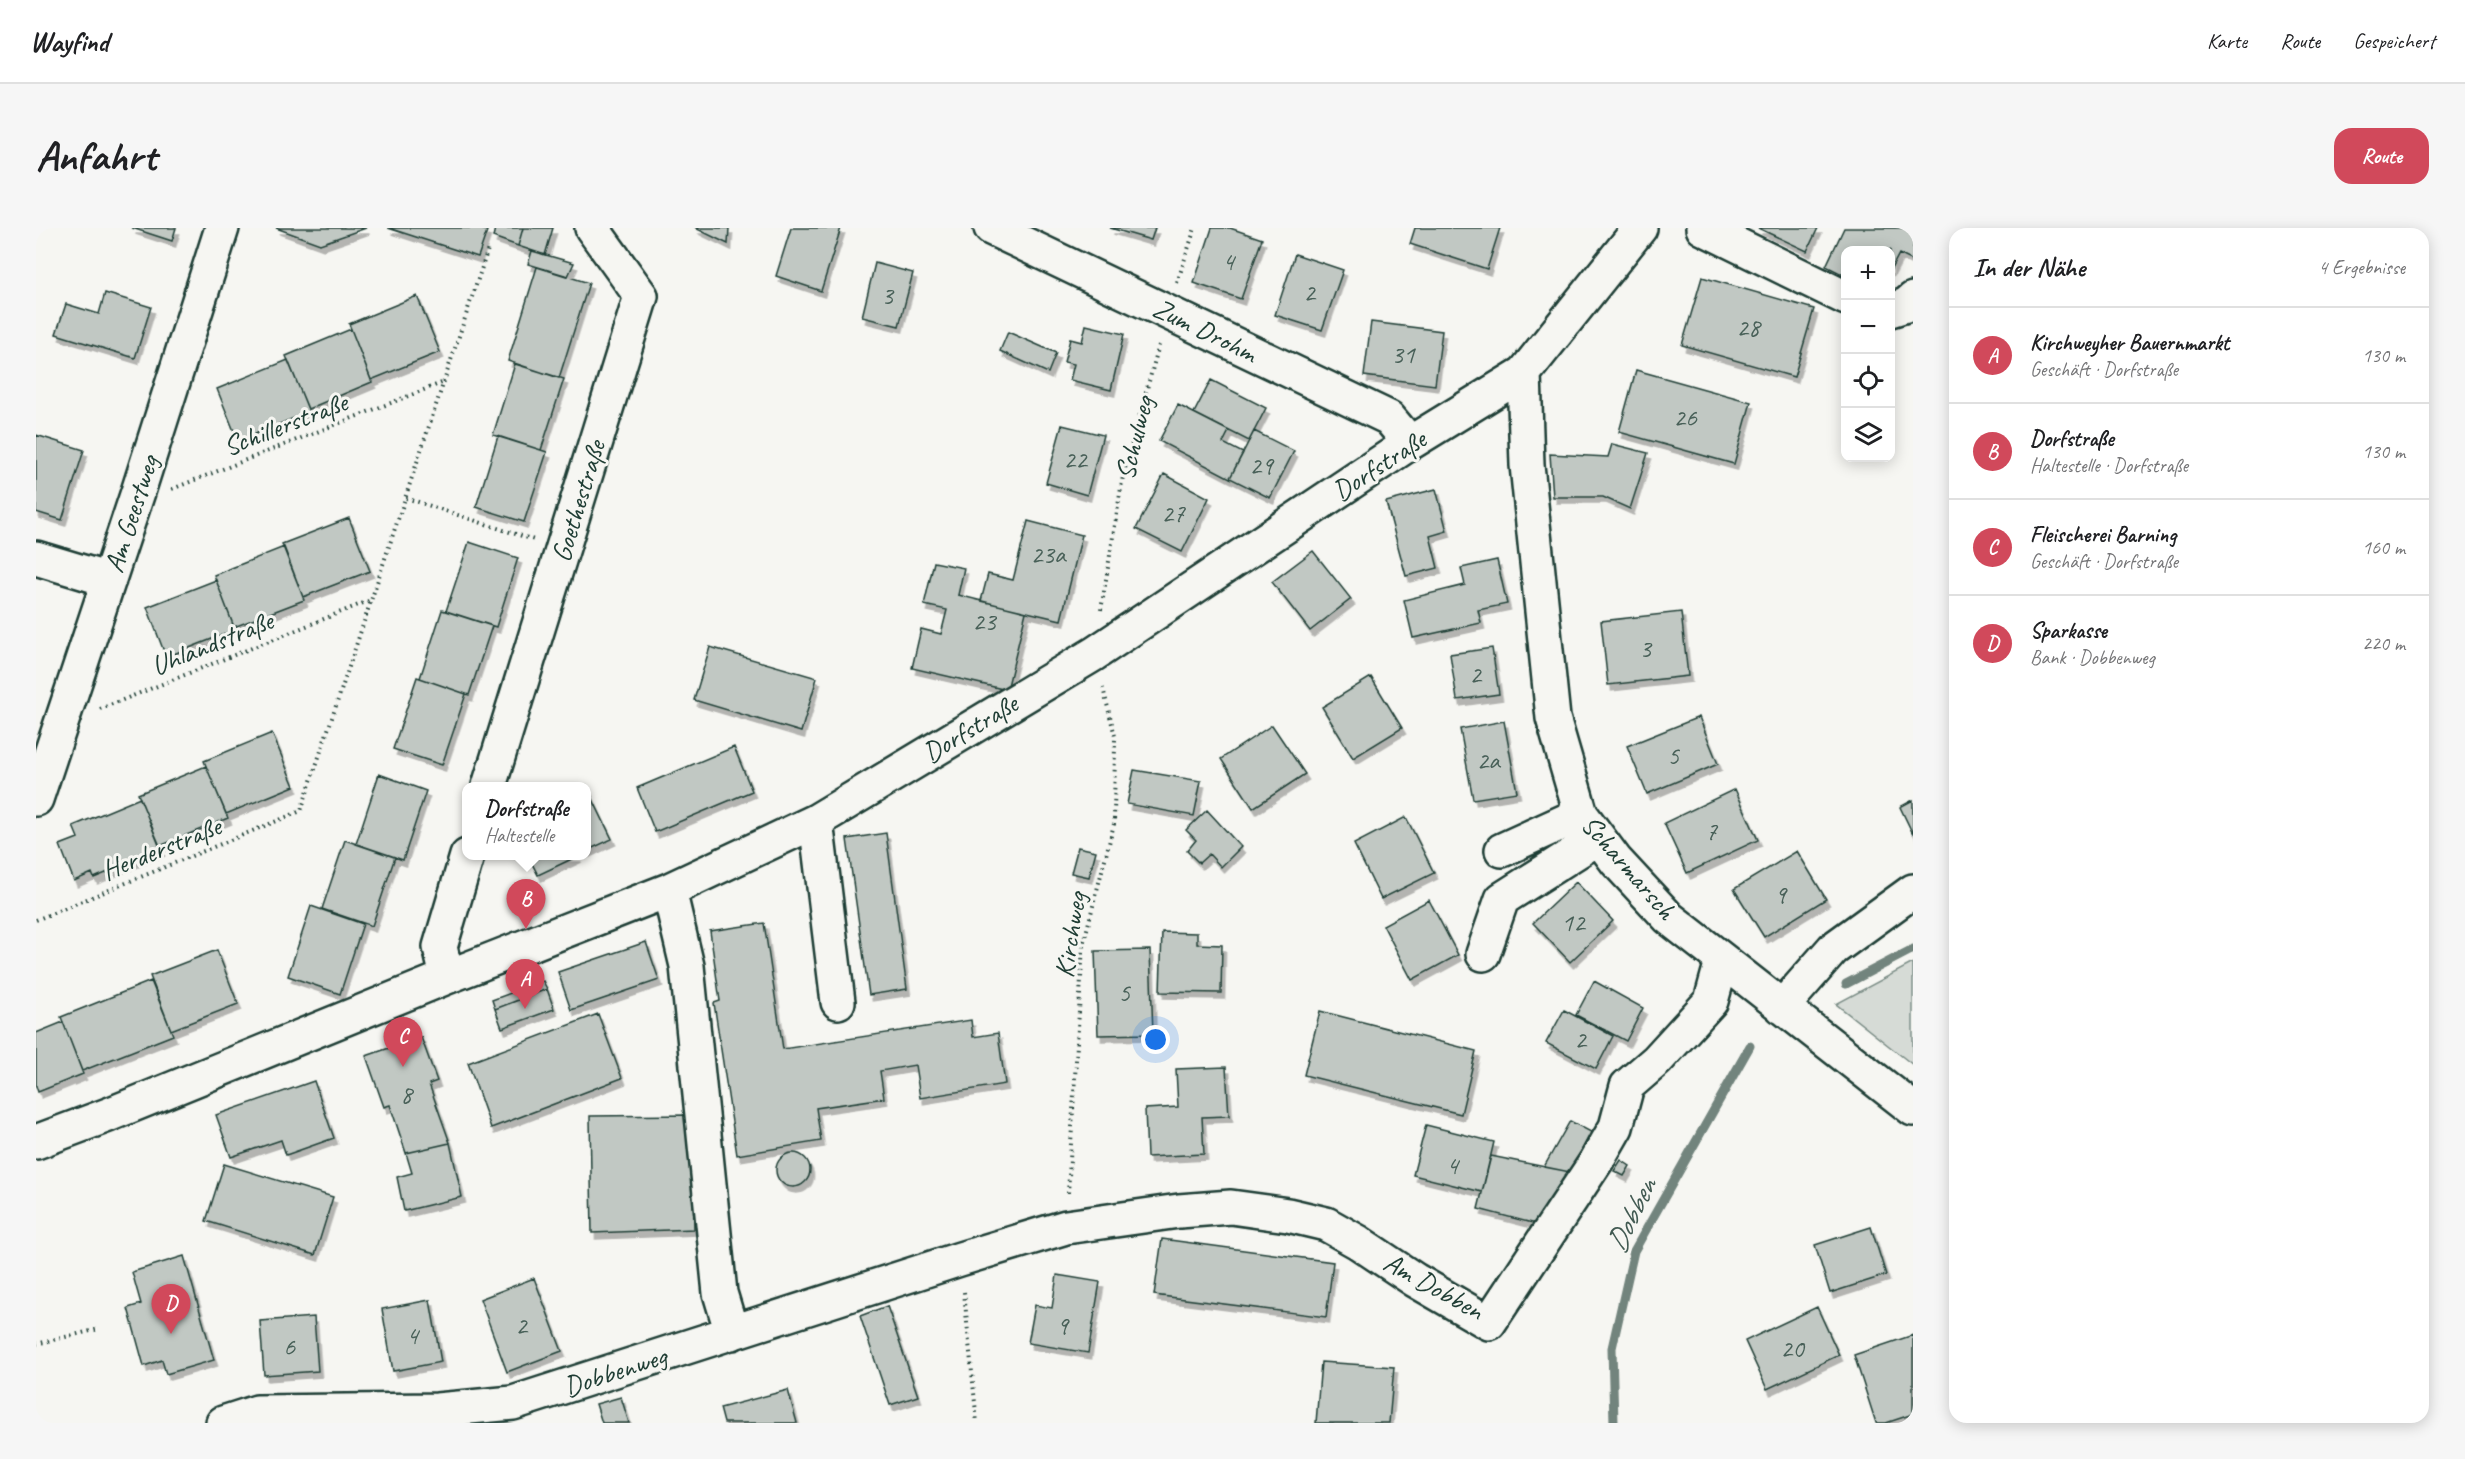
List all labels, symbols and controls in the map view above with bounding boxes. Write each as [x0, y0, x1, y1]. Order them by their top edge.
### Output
text: Wayfind [30, 24, 109, 59]
text: Karte [2207, 28, 2247, 54]
text: Route [2280, 28, 2320, 54]
text: Gespeichert [2353, 28, 2435, 54]
button: Route [2334, 128, 2429, 184]
text: Anfahrt [36, 130, 156, 183]
house number: 4 [1222, 245, 1236, 278]
map controls [1841, 246, 1895, 462]
button: + [1841, 246, 1895, 300]
text: In der Nähe [1973, 251, 2085, 284]
text: 4 Ergebnisse [2318, 255, 2405, 280]
house number: 2 [1303, 276, 1317, 309]
house number: 3 [881, 279, 895, 312]
street label: Zum Drohm [1147, 290, 1265, 371]
button: − [1841, 300, 1895, 354]
house number: 28 [1736, 311, 1762, 344]
text: Kirchweyher Bauernmarkt [2030, 329, 2229, 357]
house number: 31 [1391, 338, 1416, 371]
text: A [1987, 343, 1998, 368]
text: 130 m [2362, 343, 2405, 368]
button: locate [1841, 354, 1895, 408]
text: Geschäft · Dorfstraße [2030, 357, 2178, 382]
street label: Schillerstraße [218, 384, 354, 464]
street label: Schulweg [1107, 391, 1162, 483]
house number: 26 [1673, 401, 1698, 434]
button: layers [1841, 408, 1895, 462]
street label: Dorfstraße [1325, 421, 1434, 508]
text: Dorfstraße [2030, 425, 2114, 453]
street label: Goethestraße [543, 434, 614, 566]
text: B [1987, 439, 1998, 464]
text: 130 m [2362, 439, 2405, 464]
house number: 22 [1063, 443, 1089, 476]
street label: Am Geestweg [96, 449, 167, 577]
house number: 29 [1249, 449, 1275, 482]
text: Haltestelle · Dorfstraße [2030, 453, 2188, 478]
house number: 27 [1161, 497, 1186, 530]
text: Fleischerei Barning [2030, 521, 2176, 549]
text: C [1988, 535, 1997, 560]
text: 160 m [2362, 535, 2405, 560]
house number: 23a [1031, 538, 1067, 571]
text: Geschäft · Dorfstraße [2030, 549, 2178, 574]
street label: Uhlandstraße [146, 602, 280, 683]
house number: 23 [972, 605, 998, 638]
text: Sparkasse [2030, 617, 2107, 645]
text: D [1987, 631, 1998, 656]
text: 220 m [2362, 631, 2405, 656]
house number: 3 [1639, 632, 1653, 665]
text: Bank · Dobbenweg [2030, 645, 2155, 670]
house number: 2 [1469, 658, 1483, 691]
street label: Dorfstraße [916, 685, 1026, 770]
house number: 5 [1667, 739, 1680, 772]
house number: 2a [1476, 744, 1501, 777]
popup [462, 782, 591, 860]
text: Dorfstraße [485, 795, 568, 823]
street label: Herderstraße [96, 808, 228, 888]
street label: Scharmarsch [1574, 808, 1685, 927]
house number: 7 [1705, 815, 1718, 848]
text: Haltestelle [485, 823, 554, 848]
house number: 9 [1774, 878, 1788, 911]
pin: B [506, 880, 546, 929]
street label: Kirchweg [1046, 888, 1094, 980]
house number: 12 [1561, 906, 1587, 939]
pin: A [506, 960, 544, 1009]
house number: 5 [1118, 976, 1131, 1009]
pin: C [384, 1018, 422, 1067]
house number: 2 [1574, 1023, 1588, 1056]
your location [1141, 1025, 1170, 1054]
house number: 8 [400, 1078, 414, 1111]
house number: 4 [1446, 1149, 1460, 1182]
water label: Dobben [1597, 1170, 1666, 1258]
street label: Am Dobben [1378, 1244, 1491, 1328]
pin: D [152, 1284, 190, 1334]
house number: 2 [515, 1309, 529, 1342]
house number: 9 [1056, 1309, 1070, 1342]
house number: 4 [406, 1319, 420, 1352]
house number: 6 [283, 1330, 296, 1363]
house number: 20 [1780, 1332, 1806, 1365]
street label: Dobbenweg [559, 1337, 673, 1404]

